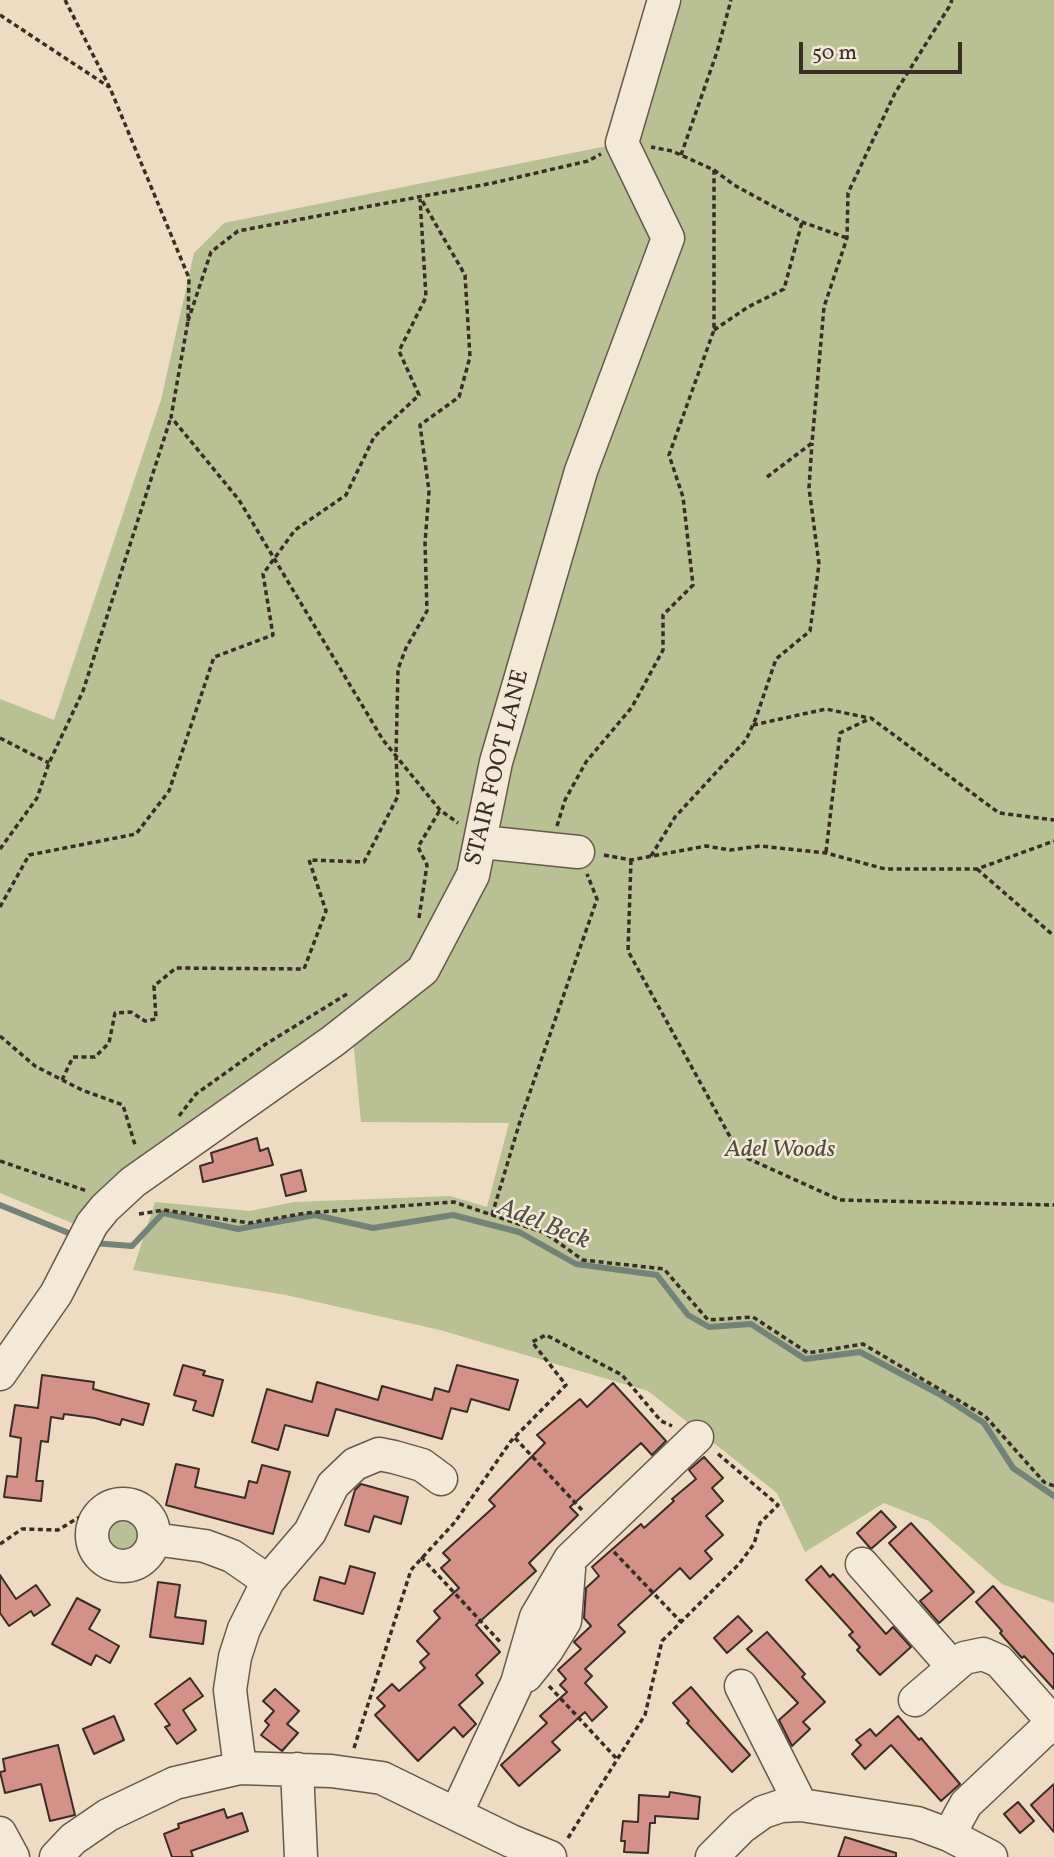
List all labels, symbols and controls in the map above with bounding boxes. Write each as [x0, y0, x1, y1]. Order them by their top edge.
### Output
scale bar [802, 28, 965, 72]
text: 50 m [812, 39, 857, 68]
street label: STAIR FOOT LANE [461, 667, 537, 869]
park label: Adel Woods [725, 1138, 835, 1166]
water label: Adel Beck [492, 1193, 594, 1259]

